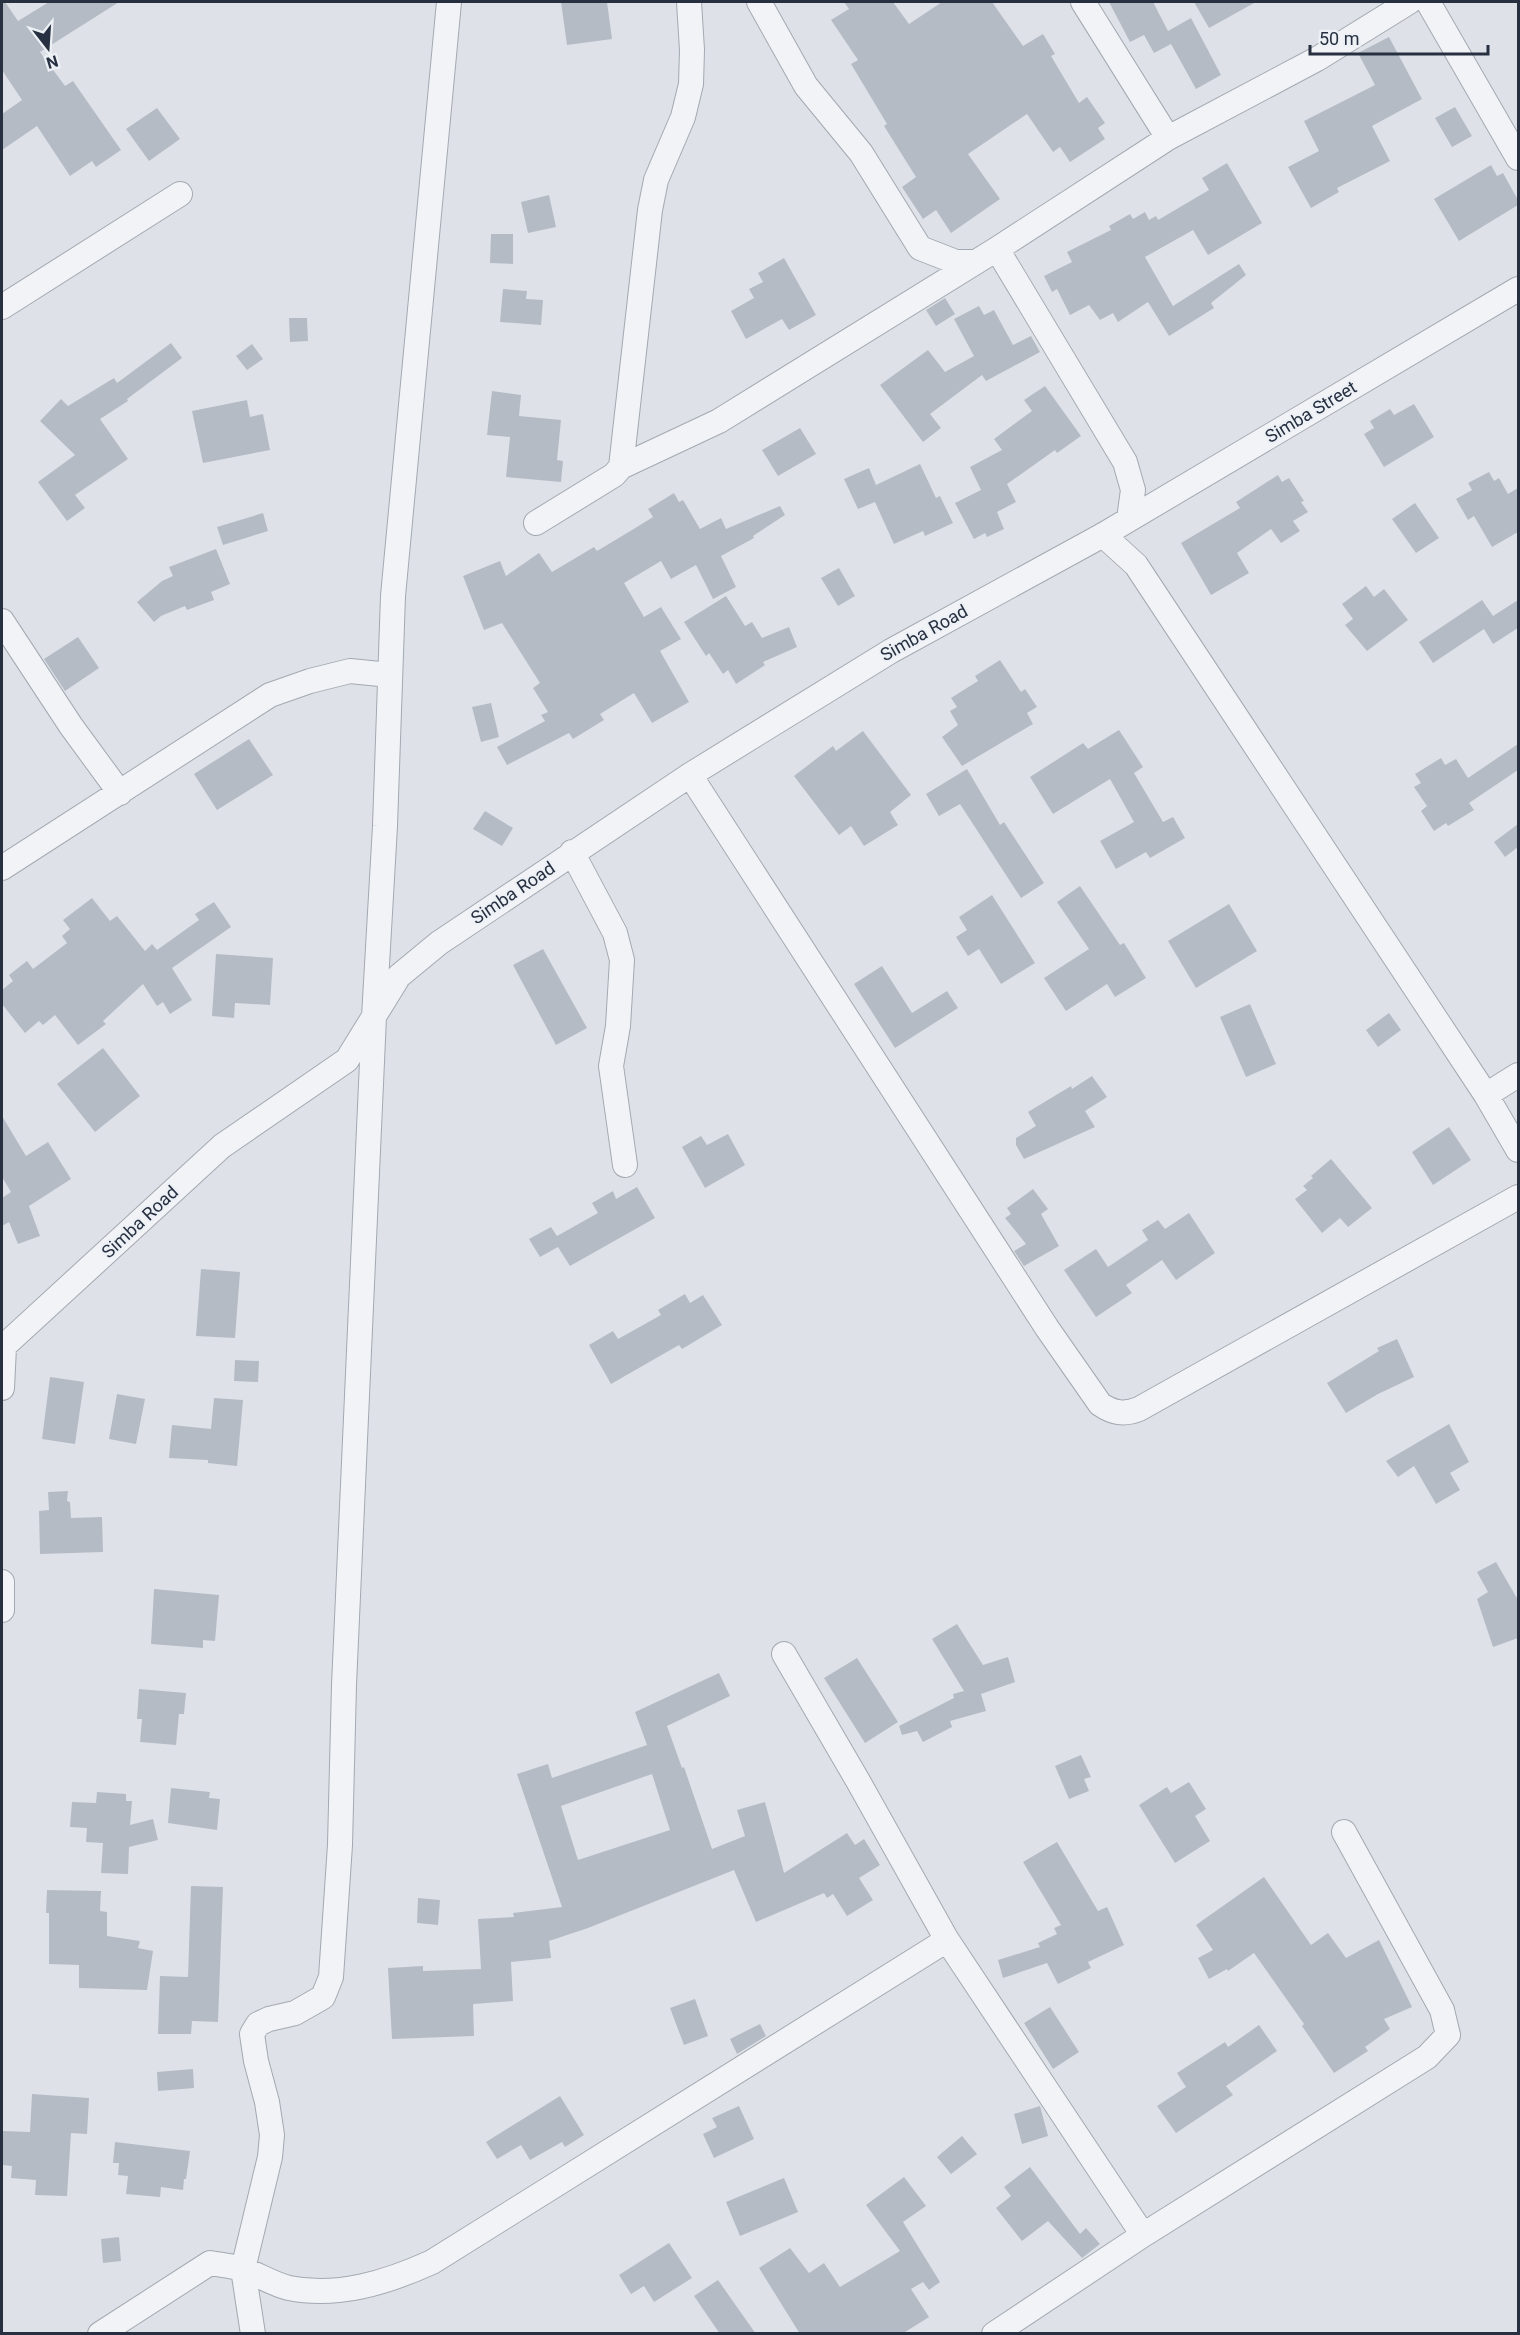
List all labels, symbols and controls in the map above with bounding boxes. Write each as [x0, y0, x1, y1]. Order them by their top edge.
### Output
north arrow [18, 18, 78, 78]
scale bar [1310, 18, 1488, 56]
text: 50 m [1319, 28, 1359, 49]
text: N [44, 51, 60, 73]
street label: Simba Street [1261, 376, 1360, 447]
street label: Simba Road [876, 600, 971, 665]
street label: Simba Road [467, 857, 559, 928]
street label: Simba Road [97, 1181, 182, 1262]

